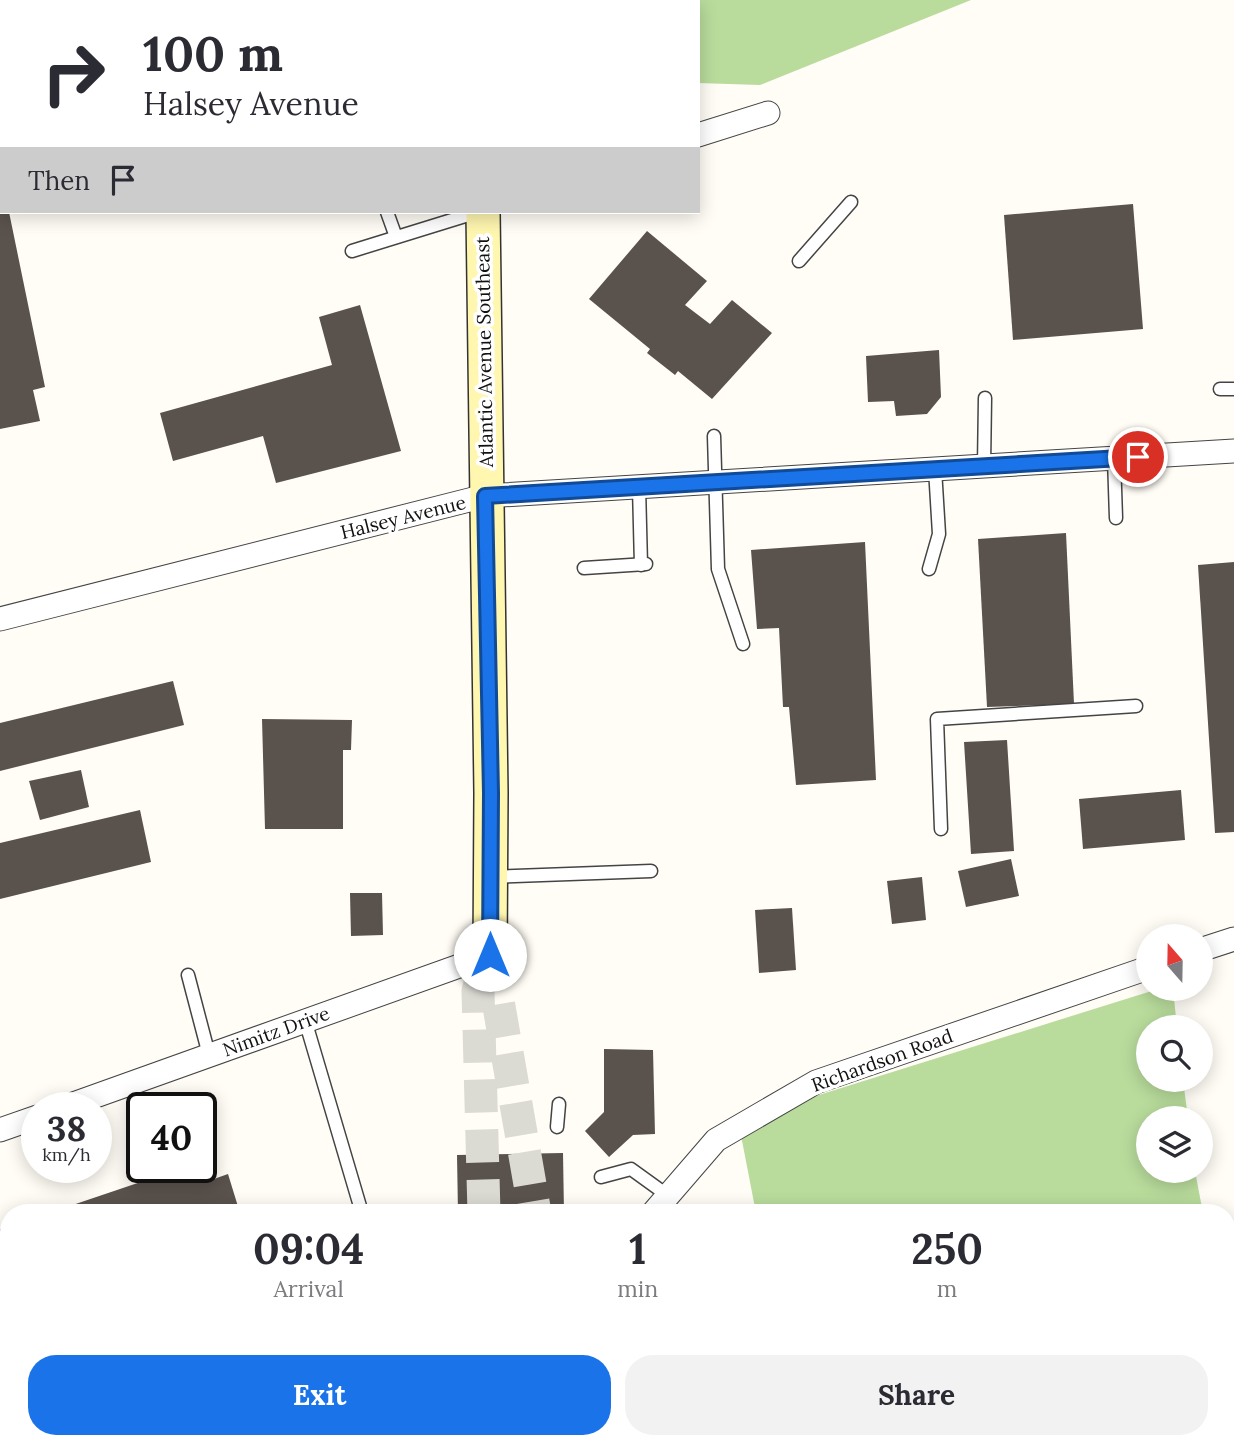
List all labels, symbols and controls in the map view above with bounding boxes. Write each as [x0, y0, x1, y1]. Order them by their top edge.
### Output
text: 100 m [143, 22, 283, 84]
icon: right [28, 28, 119, 119]
text: Halsey Avenue [143, 83, 359, 124]
icon: arrive [104, 161, 142, 199]
text: Then [28, 164, 90, 197]
street label: Atlantic Avenue Southeast [470, 236, 498, 469]
pin [1108, 427, 1168, 487]
icon: arrive [1119, 438, 1157, 476]
street label: Halsey Avenue [338, 490, 468, 544]
position arrow [453, 918, 527, 992]
north arrow [1136, 924, 1213, 1001]
map controls [1136, 924, 1213, 1183]
street label: Nimitz Drive [219, 1001, 333, 1061]
button: search [1136, 1015, 1213, 1092]
street label: Richardson Road [808, 1023, 956, 1097]
speed limit sign: 40 [126, 1092, 217, 1183]
text: 38 [47, 1106, 86, 1151]
button: layers [1136, 1106, 1213, 1183]
text: km/h [42, 1143, 91, 1166]
text: 09:04 [253, 1222, 364, 1276]
text: 1 [629, 1222, 646, 1276]
text: 250 [911, 1222, 983, 1276]
text: Arrival [273, 1274, 344, 1303]
text: min [617, 1274, 658, 1303]
text: m [937, 1274, 957, 1303]
button: Exit [28, 1355, 611, 1435]
button: Share [625, 1355, 1208, 1435]

